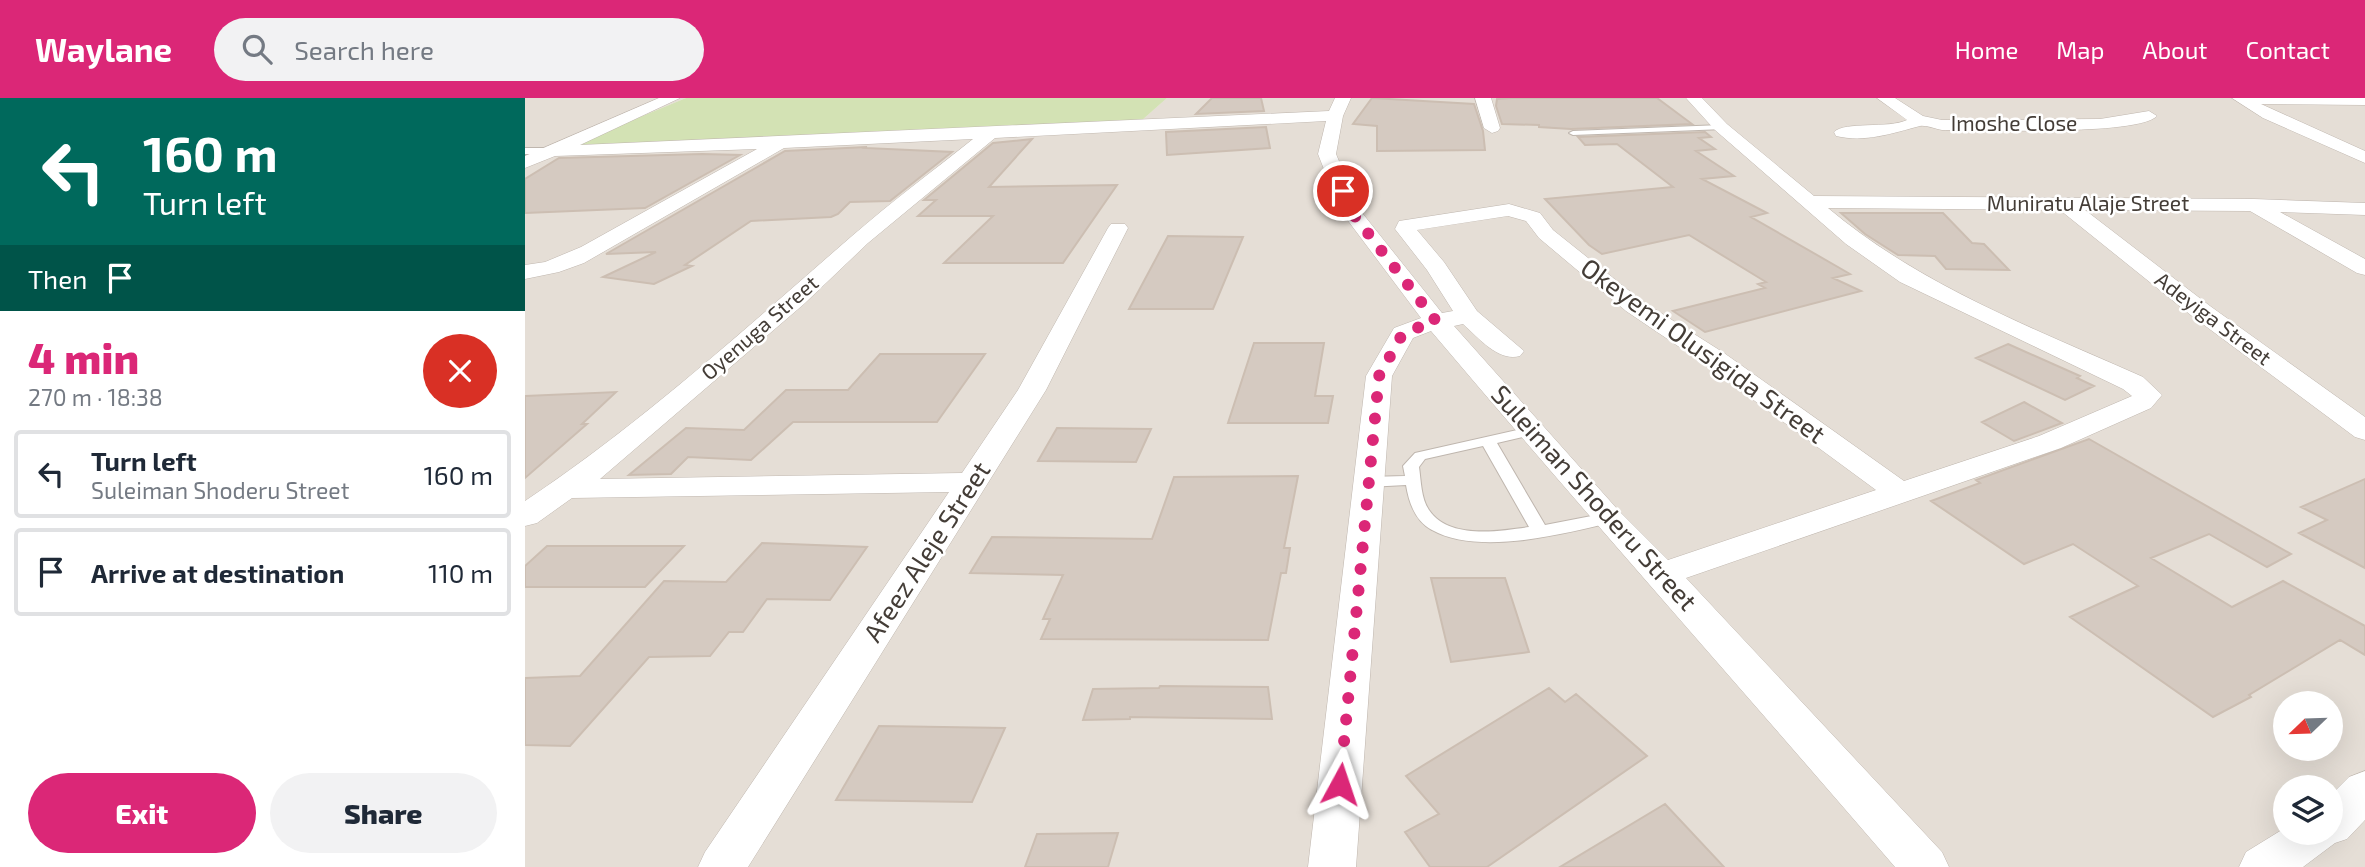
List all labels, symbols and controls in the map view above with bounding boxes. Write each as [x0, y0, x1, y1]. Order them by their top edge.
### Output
search box [214, 18, 704, 81]
text: Waylane [35, 29, 172, 69]
icon: search [238, 30, 276, 68]
text: Search here [294, 34, 434, 65]
text: Home [1955, 35, 2018, 64]
text: Map [2056, 35, 2104, 64]
text: About [2142, 35, 2208, 64]
text: Contact [2246, 35, 2330, 64]
street label: Imoshe Close [1951, 110, 2077, 135]
text: 160 m [143, 123, 278, 182]
icon: left [28, 126, 119, 217]
pin [1313, 161, 1373, 221]
icon: arrive [1324, 172, 1362, 210]
text: Turn left [143, 183, 267, 221]
street label: Muniratu Alaje Street [1987, 190, 2189, 216]
street label: Okeyemi Olusigida Street [1576, 251, 1832, 449]
icon: arrive [101, 259, 139, 297]
text: Then [28, 263, 87, 294]
street label: Adeyiga Street [2151, 266, 2277, 370]
street label: Oyenuga Street [695, 269, 823, 384]
text: 4 min [28, 332, 139, 382]
button: close [423, 334, 497, 408]
street label: Suleiman Shoderu Street [1486, 378, 1704, 616]
text: 270 m · 18:38 [28, 383, 163, 411]
text: Turn left [91, 445, 197, 476]
icon: left [32, 455, 70, 493]
street label: Afeez Aleje Street [856, 455, 996, 647]
text: 160 m [424, 459, 493, 490]
text: Suleiman Shoderu Street [91, 476, 349, 504]
icon: arrive [32, 553, 70, 591]
text: Arrive at destination [91, 557, 344, 588]
text: 110 m [428, 557, 493, 588]
north arrow [2273, 691, 2343, 761]
map controls [2273, 691, 2343, 845]
position arrow [1303, 747, 1377, 821]
button: Exit [28, 773, 256, 853]
button: Share [270, 773, 497, 853]
button: layers [2273, 775, 2343, 845]

